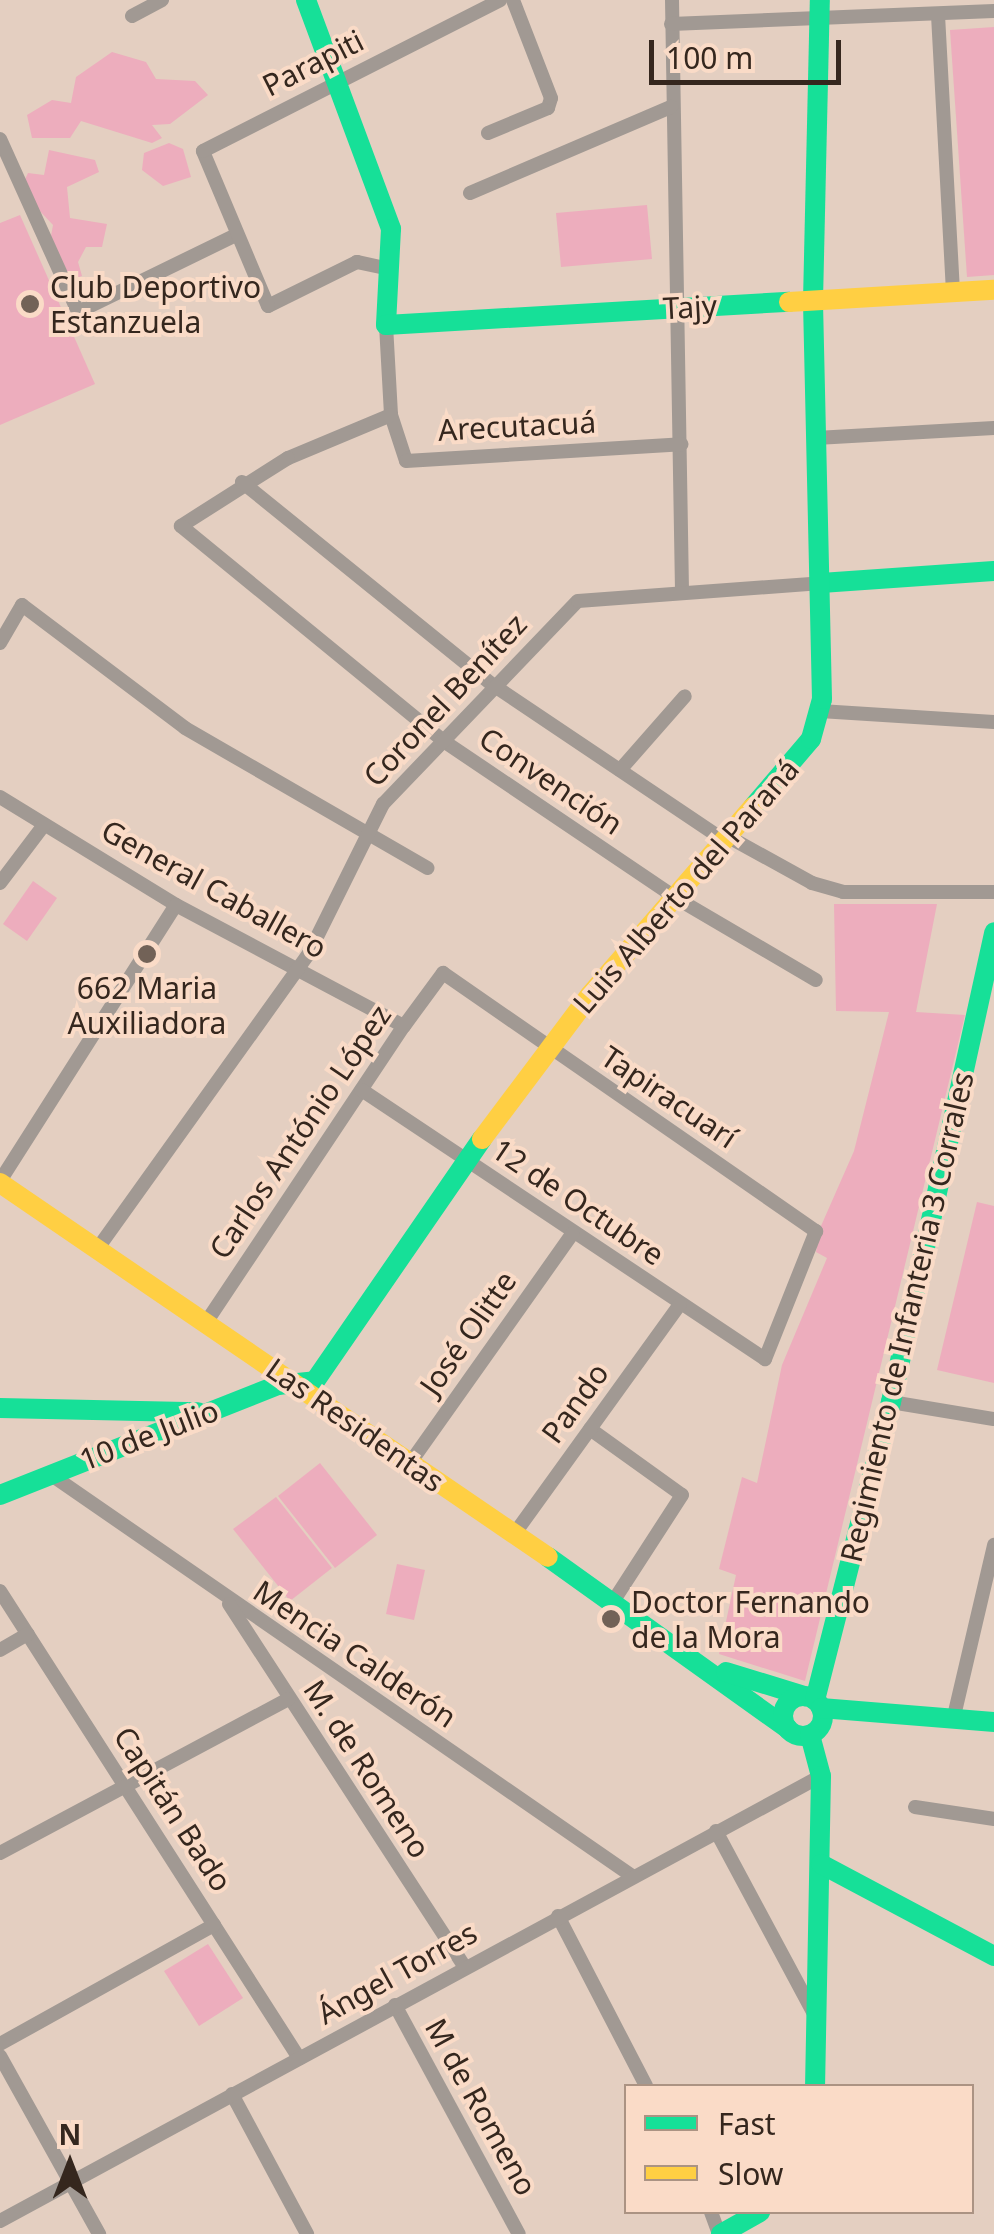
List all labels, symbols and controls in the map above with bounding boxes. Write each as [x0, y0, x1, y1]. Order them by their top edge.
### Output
scale bar [654, 20, 846, 82]
street label: Parapiti [257, 22, 369, 104]
text: 100 m [666, 37, 753, 78]
place label: Club Deportivo Estanzuela [50, 269, 261, 340]
street label: Tajy [662, 288, 718, 326]
marker: Club Deportivo Estanzuela [19, 293, 41, 315]
street label: Arecutacuá [437, 404, 597, 448]
street label: Coronel Benítez [356, 606, 534, 794]
street label: Convención [472, 720, 630, 842]
street label: Luis Alberto del Paraná [566, 751, 806, 1021]
street label: General Caballero [95, 812, 333, 966]
marker: 662 Maria Auxiliadora [136, 943, 158, 965]
place label: 662 Maria Auxiliadora [68, 970, 226, 1040]
street label: Carlos António López [202, 998, 398, 1266]
street label: Tapiracuarí [594, 1039, 744, 1155]
street label: Regimiento de Infanteria 3 Corrales [833, 1068, 981, 1566]
street label: 12 de Octubre [485, 1131, 671, 1273]
street label: José Olitte [412, 1264, 524, 1402]
street label: Las Residentas [259, 1351, 451, 1499]
street label: Pando [534, 1356, 616, 1450]
street label: 10 de Julio [75, 1392, 223, 1478]
street label: Mencia Calderón [247, 1573, 463, 1735]
place label: Doctor Fernando de la Mora [631, 1584, 870, 1654]
marker: Doctor Fernando de la Mora [600, 1608, 622, 1630]
street label: M. de Romeno [296, 1673, 438, 1865]
street label: Capitán Bado [106, 1720, 240, 1898]
street label: Ángel Torres [311, 1914, 483, 2032]
street label: M de Romeno [418, 2012, 544, 2202]
legend [624, 2084, 974, 2214]
text: Fast [718, 2103, 776, 2144]
north arrow [20, 2114, 120, 2214]
text: N [59, 2115, 81, 2153]
text: Slow [718, 2153, 783, 2194]

